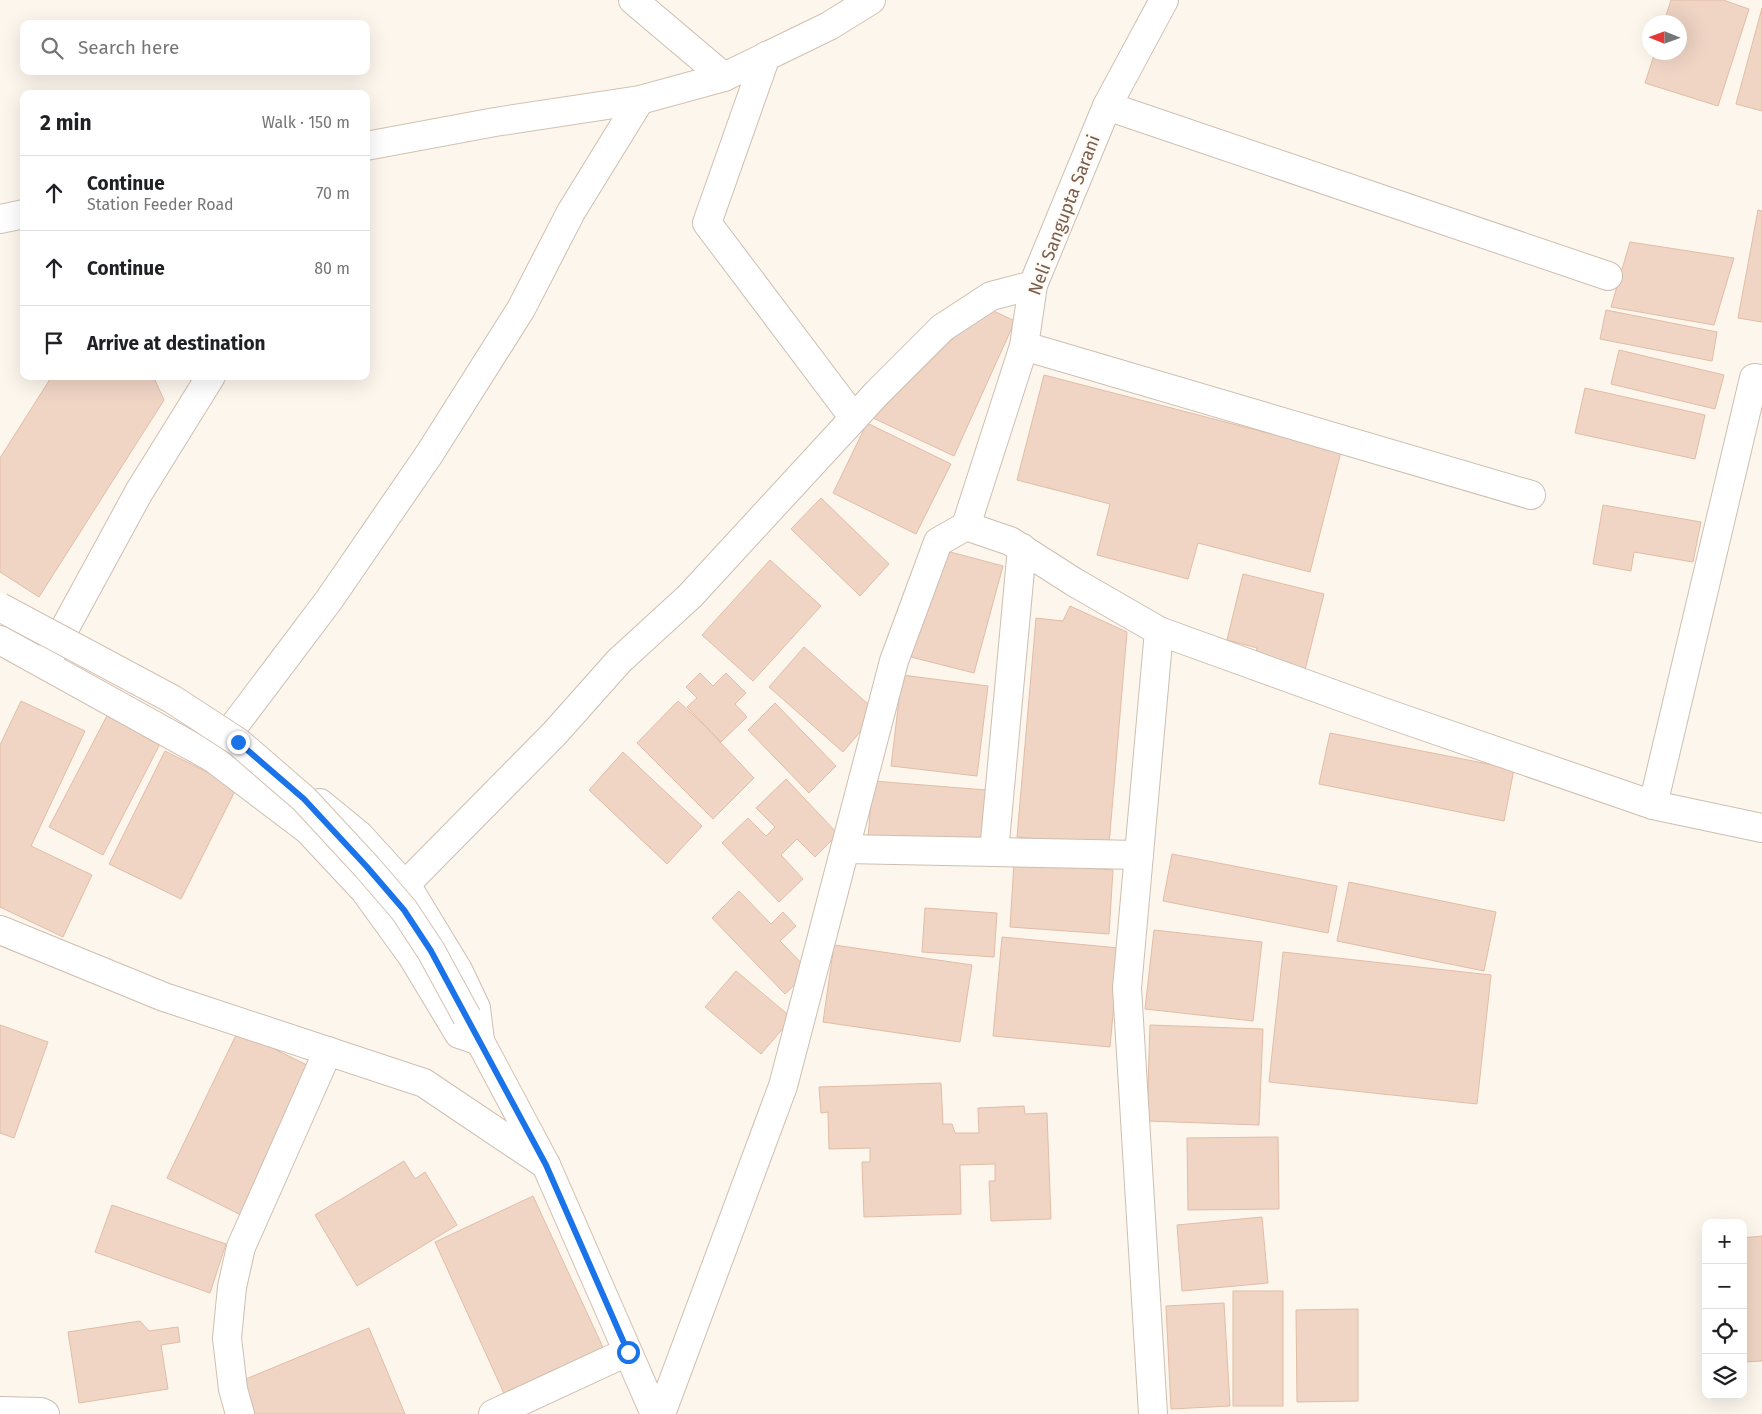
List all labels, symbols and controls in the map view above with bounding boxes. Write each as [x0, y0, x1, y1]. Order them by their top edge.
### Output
north arrow [1642, 15, 1687, 60]
search box [20, 20, 370, 75]
icon: search [38, 34, 66, 62]
text: Search here [78, 36, 179, 59]
text: 2 min [40, 110, 92, 136]
text: Walk · 150 m [262, 113, 350, 132]
street label: Neli Sangupta Sarani [1023, 132, 1105, 298]
text: Continue [87, 172, 165, 195]
icon: ahead [40, 179, 68, 207]
text: 70 m [316, 184, 350, 203]
text: Station Feeder Road [87, 195, 234, 214]
icon: ahead [40, 254, 68, 282]
text: Continue [87, 257, 165, 280]
text: 80 m [314, 259, 350, 278]
icon: arrive [40, 329, 68, 357]
text: Arrive at destination [87, 332, 266, 355]
route end [227, 731, 250, 754]
map controls [1702, 1219, 1747, 1399]
button: + [1702, 1219, 1747, 1264]
button: − [1702, 1264, 1747, 1309]
button: locate [1702, 1309, 1747, 1354]
route start [617, 1341, 640, 1364]
button: layers [1702, 1354, 1747, 1399]

